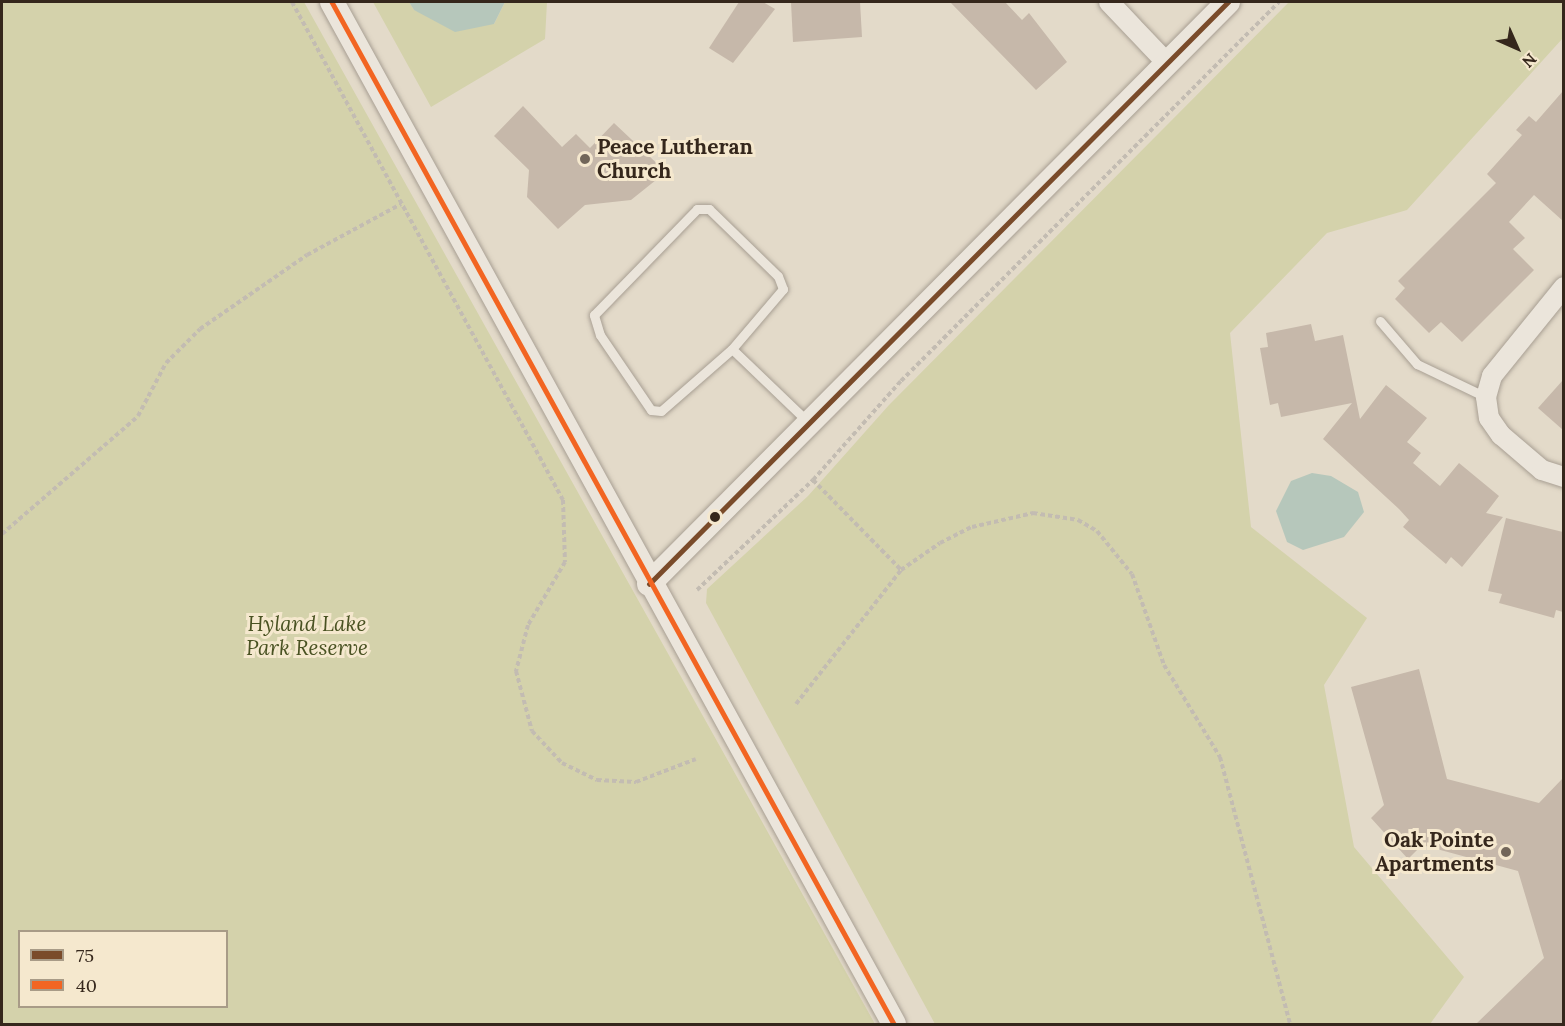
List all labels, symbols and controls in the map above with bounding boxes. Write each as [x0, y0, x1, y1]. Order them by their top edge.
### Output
north arrow [1487, 18, 1547, 78]
text: N [1518, 49, 1541, 72]
place label: Peace Lutheran Church [597, 134, 753, 184]
marker: Peace Lutheran Church [578, 152, 592, 166]
unlabelled marker [709, 511, 721, 523]
park label: Hyland Lake Park Reserve [246, 611, 368, 661]
place label: Oak Pointe Apartments [1375, 827, 1494, 877]
marker: Oak Pointe Apartments [1499, 845, 1513, 859]
legend [18, 930, 228, 1008]
text: 75 [76, 944, 94, 967]
text: 40 [76, 974, 97, 997]

